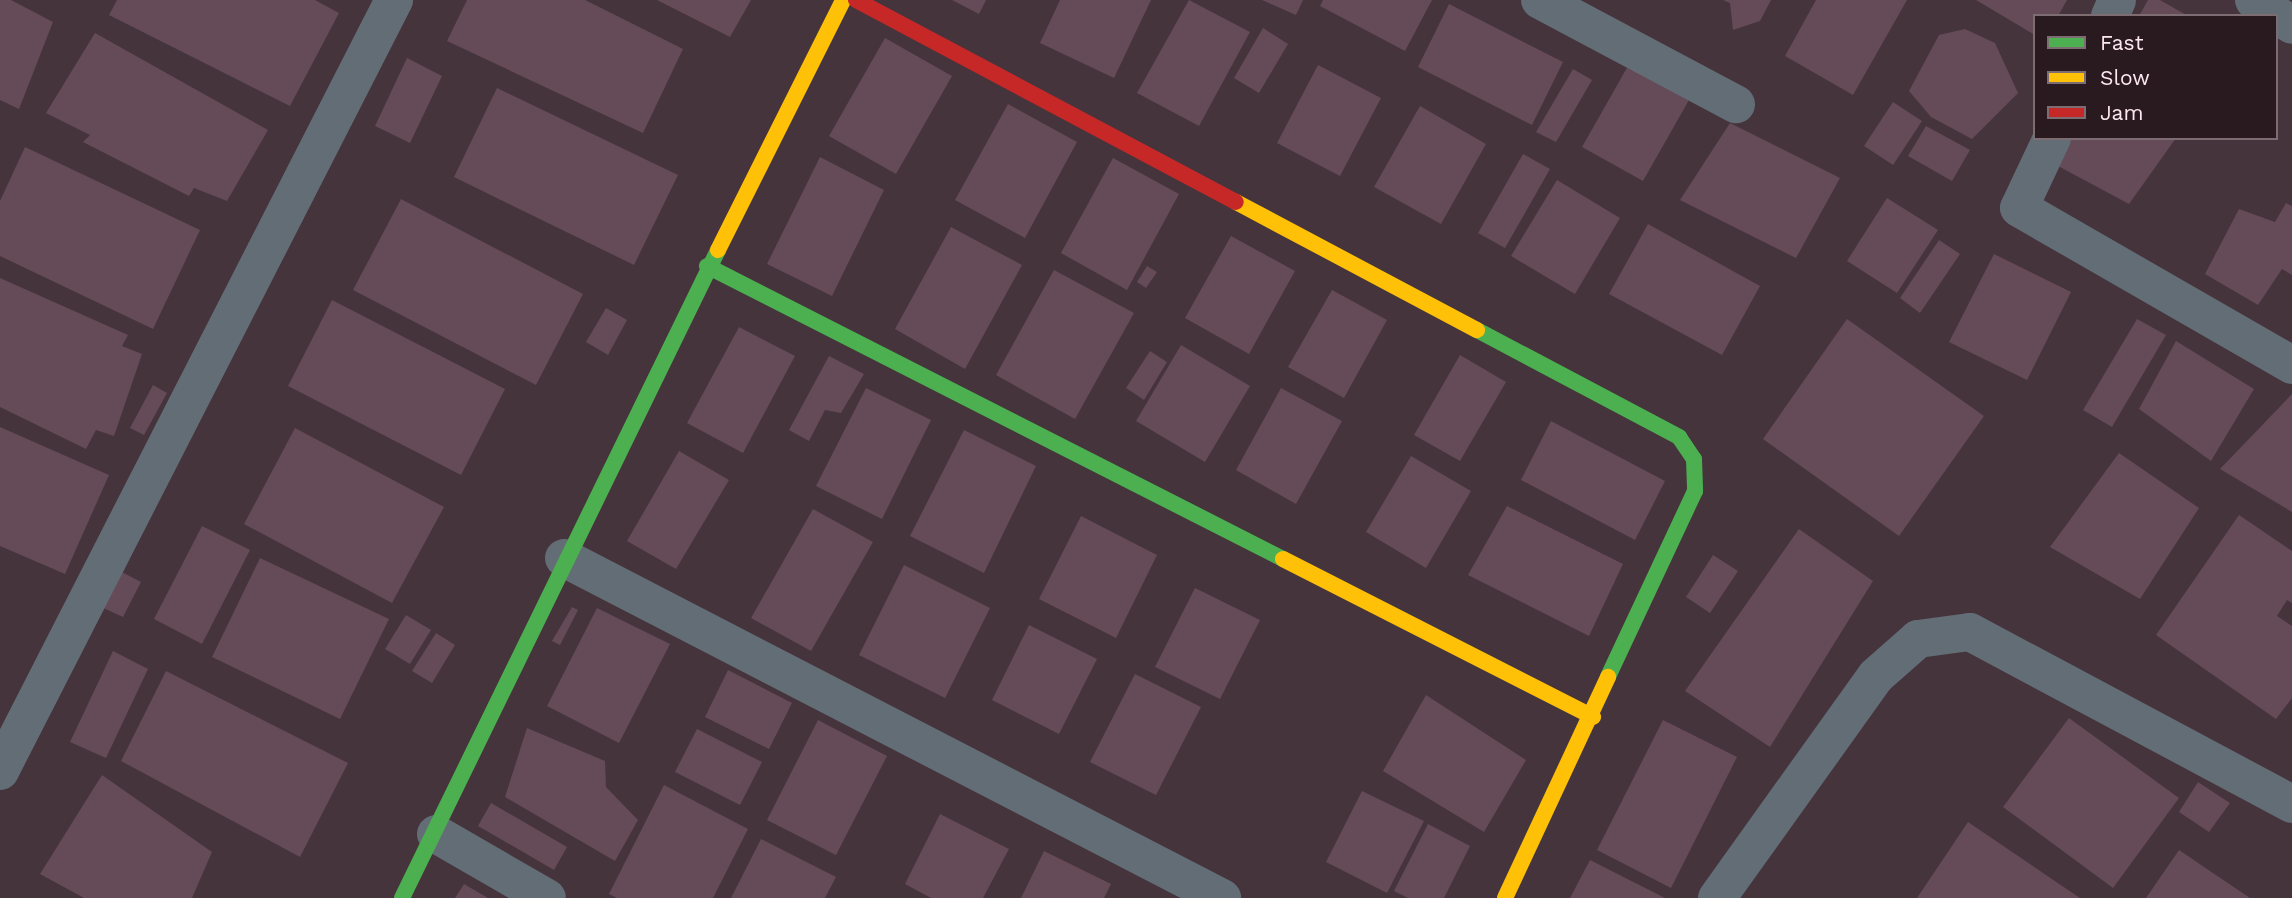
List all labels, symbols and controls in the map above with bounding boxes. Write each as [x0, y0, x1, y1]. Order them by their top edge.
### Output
legend [2033, 14, 2278, 140]
text: Fast [2100, 30, 2144, 55]
text: Slow [2100, 65, 2150, 90]
text: Jam [2100, 100, 2143, 125]

